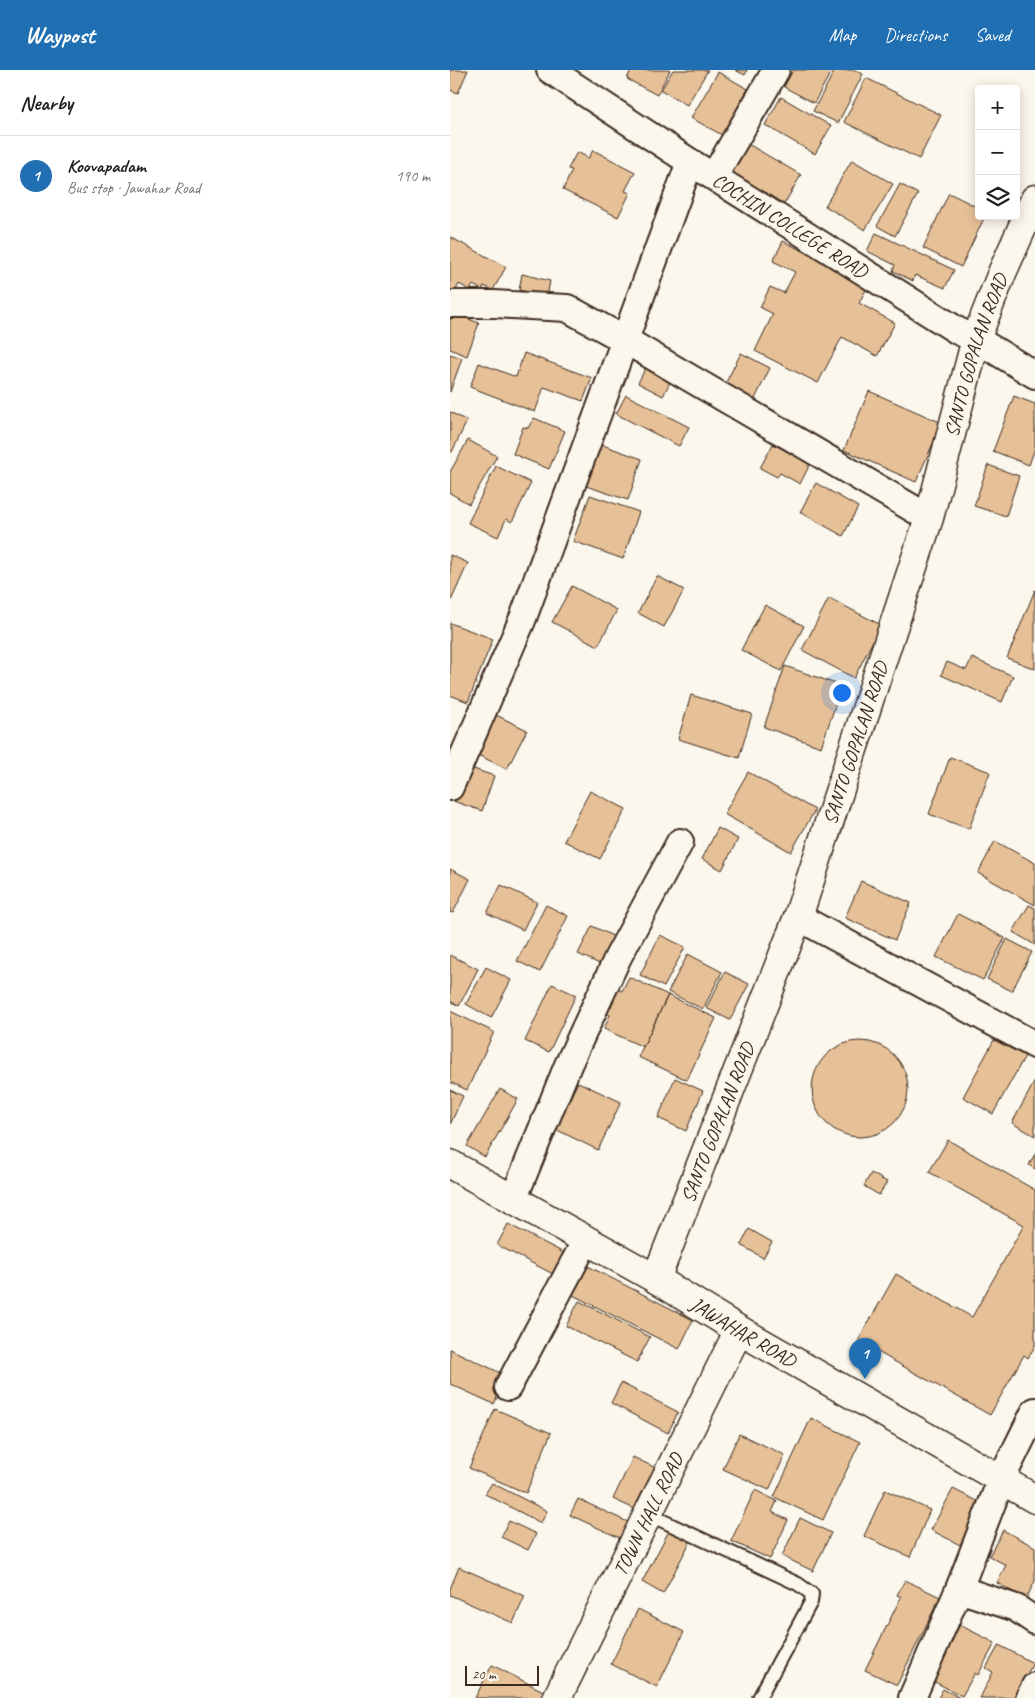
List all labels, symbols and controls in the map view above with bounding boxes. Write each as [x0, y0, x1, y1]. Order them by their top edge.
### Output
text: Waypost [25, 20, 95, 50]
text: Map [829, 24, 856, 46]
text: Directions [884, 24, 947, 46]
text: Saved [975, 24, 1010, 46]
map controls [975, 85, 1020, 220]
button: + [975, 85, 1020, 130]
text: Nearby [20, 90, 73, 116]
button: − [975, 130, 1020, 175]
text: Koovapadam [67, 154, 146, 178]
text: 1 [32, 166, 40, 186]
text: 190 m [396, 166, 430, 186]
street label: COCHIN COLLEGE ROAD [708, 167, 874, 284]
button: layers [975, 175, 1020, 220]
text: Bus stop · Jawahar Road [67, 178, 200, 198]
street label: SANTO GOPALAN ROAD [938, 268, 1014, 440]
street label: SANTO GOPALAN ROAD [817, 656, 894, 827]
your location [829, 680, 855, 706]
street label: SANTO GOPALAN ROAD [675, 1037, 761, 1206]
street label: JAWAHAR ROAD [685, 1290, 803, 1374]
pin: 1 [849, 1338, 881, 1379]
street label: TOWN HALL ROAD [607, 1448, 689, 1580]
scale bar [465, 1663, 539, 1686]
text: 20 m [472, 1666, 496, 1683]

